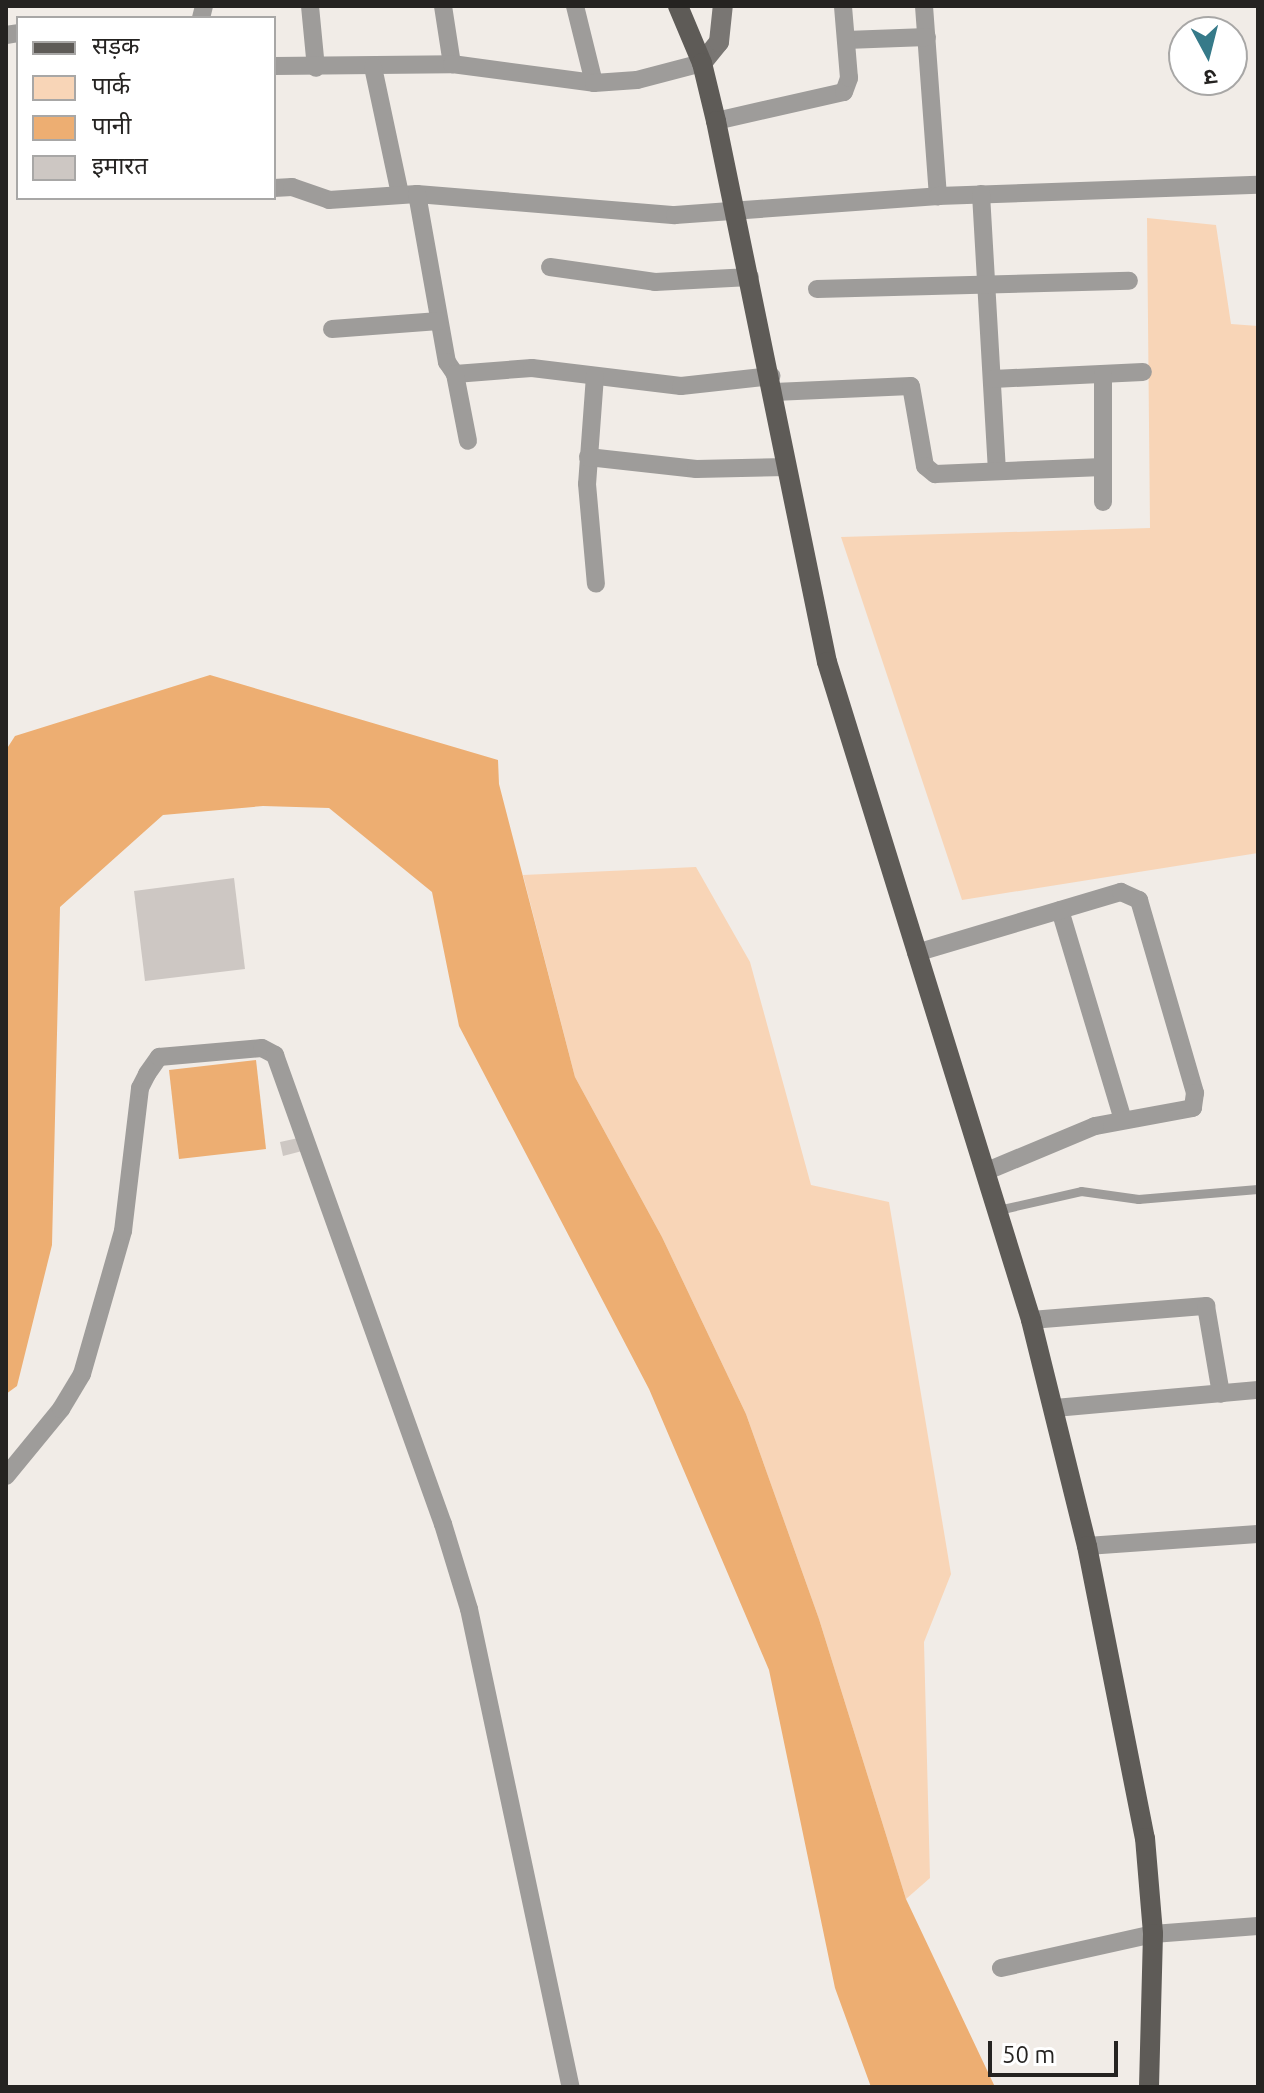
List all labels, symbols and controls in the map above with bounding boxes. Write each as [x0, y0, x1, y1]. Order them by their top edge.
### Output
legend [16, 16, 276, 200]
north arrow [1168, 16, 1248, 96]
text: सड़क [92, 32, 140, 59]
text: उ [1203, 65, 1219, 92]
text: पार्क [92, 72, 130, 99]
text: पानी [92, 112, 131, 139]
text: इमारत [92, 152, 148, 179]
scale bar [992, 2025, 1122, 2075]
text: 50 m [1002, 2041, 1055, 2068]

